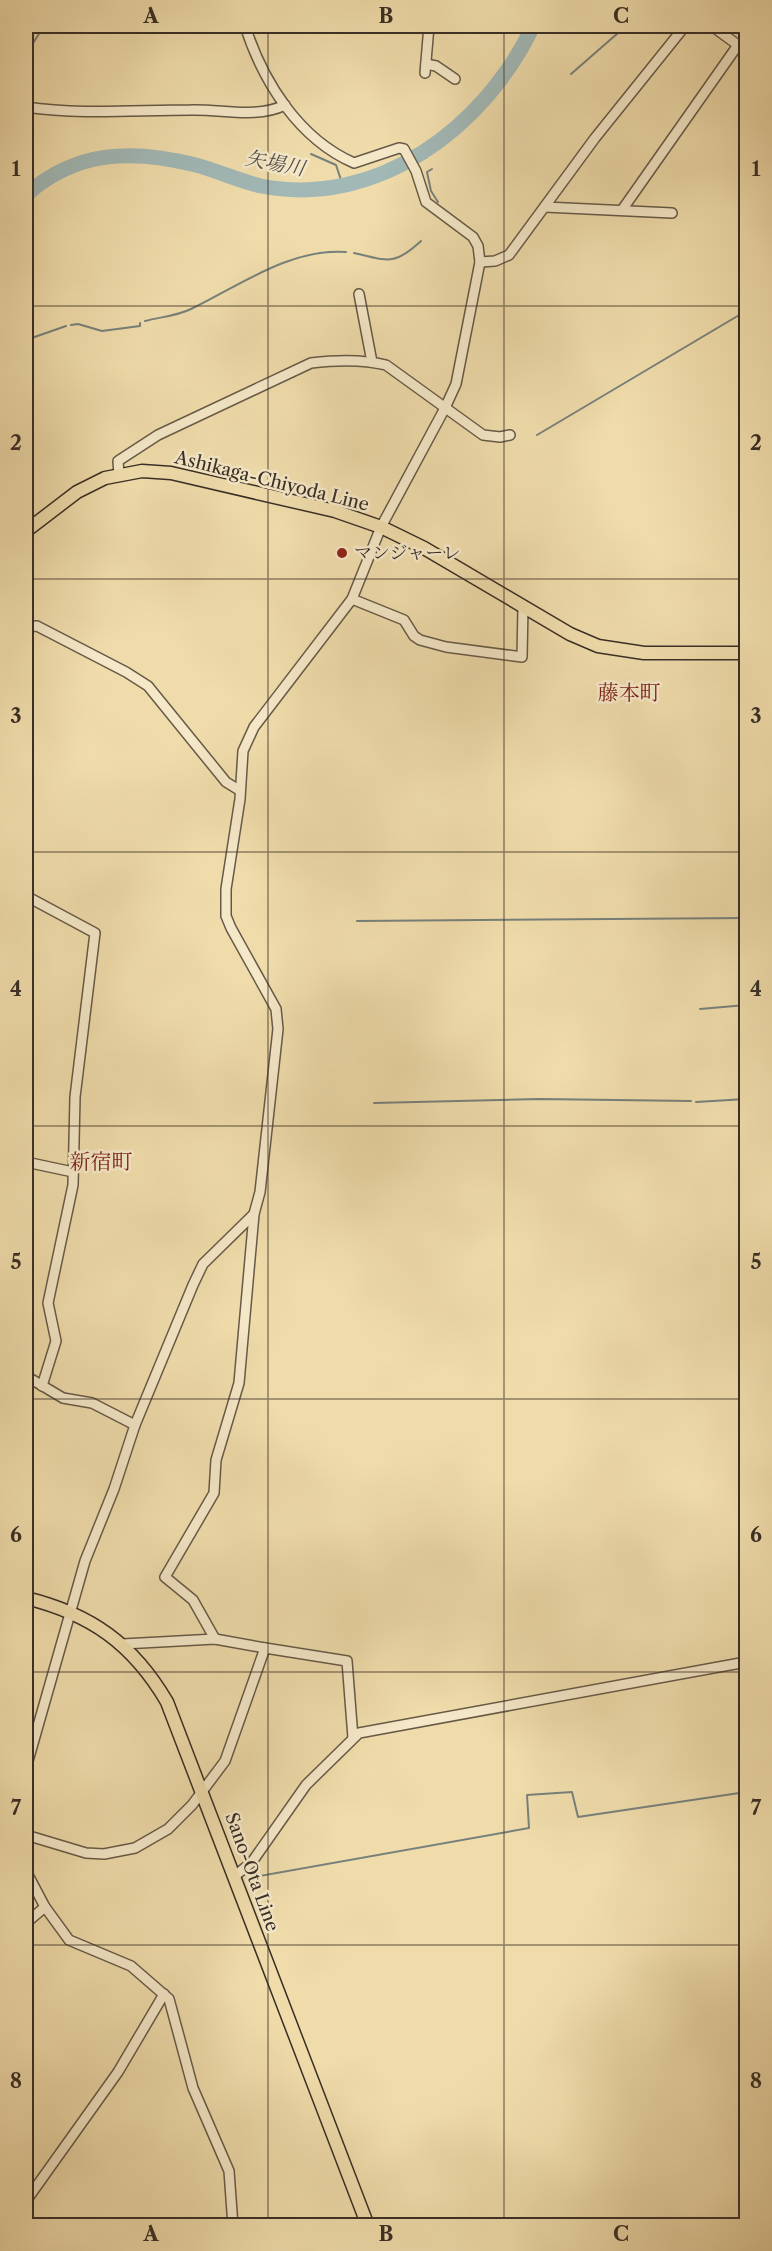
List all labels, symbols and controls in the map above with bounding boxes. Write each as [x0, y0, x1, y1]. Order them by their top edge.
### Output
text: A [142, 4, 159, 28]
text: B [379, 4, 394, 28]
text: C [613, 4, 629, 28]
water label: 矢場川 [243, 145, 309, 181]
text: 1 [12, 157, 21, 181]
text: 1 [752, 157, 761, 181]
text: 2 [10, 431, 22, 455]
text: 2 [750, 431, 762, 455]
street label: Ashikaga-Chiyoda Line [172, 446, 371, 516]
place label: マンジャーレ [354, 542, 461, 564]
marker: マンジャーレ [335, 546, 349, 560]
district label: 藤本町 [598, 680, 661, 705]
text: 3 [10, 704, 22, 728]
text: 3 [750, 704, 762, 728]
text: 4 [10, 977, 22, 1001]
text: 4 [750, 977, 762, 1001]
district label: 新宿町 [70, 1149, 133, 1174]
text: 5 [10, 1250, 22, 1274]
text: 5 [750, 1250, 762, 1274]
text: 6 [10, 1523, 22, 1547]
text: 6 [750, 1523, 762, 1547]
text: 7 [11, 1796, 22, 1820]
text: 7 [751, 1796, 762, 1820]
street label: Sano-Ota Line [220, 1810, 284, 1934]
text: 8 [10, 2069, 22, 2093]
text: 8 [750, 2069, 762, 2093]
text: A [142, 2222, 159, 2246]
text: B [379, 2222, 394, 2246]
text: C [613, 2222, 629, 2246]

